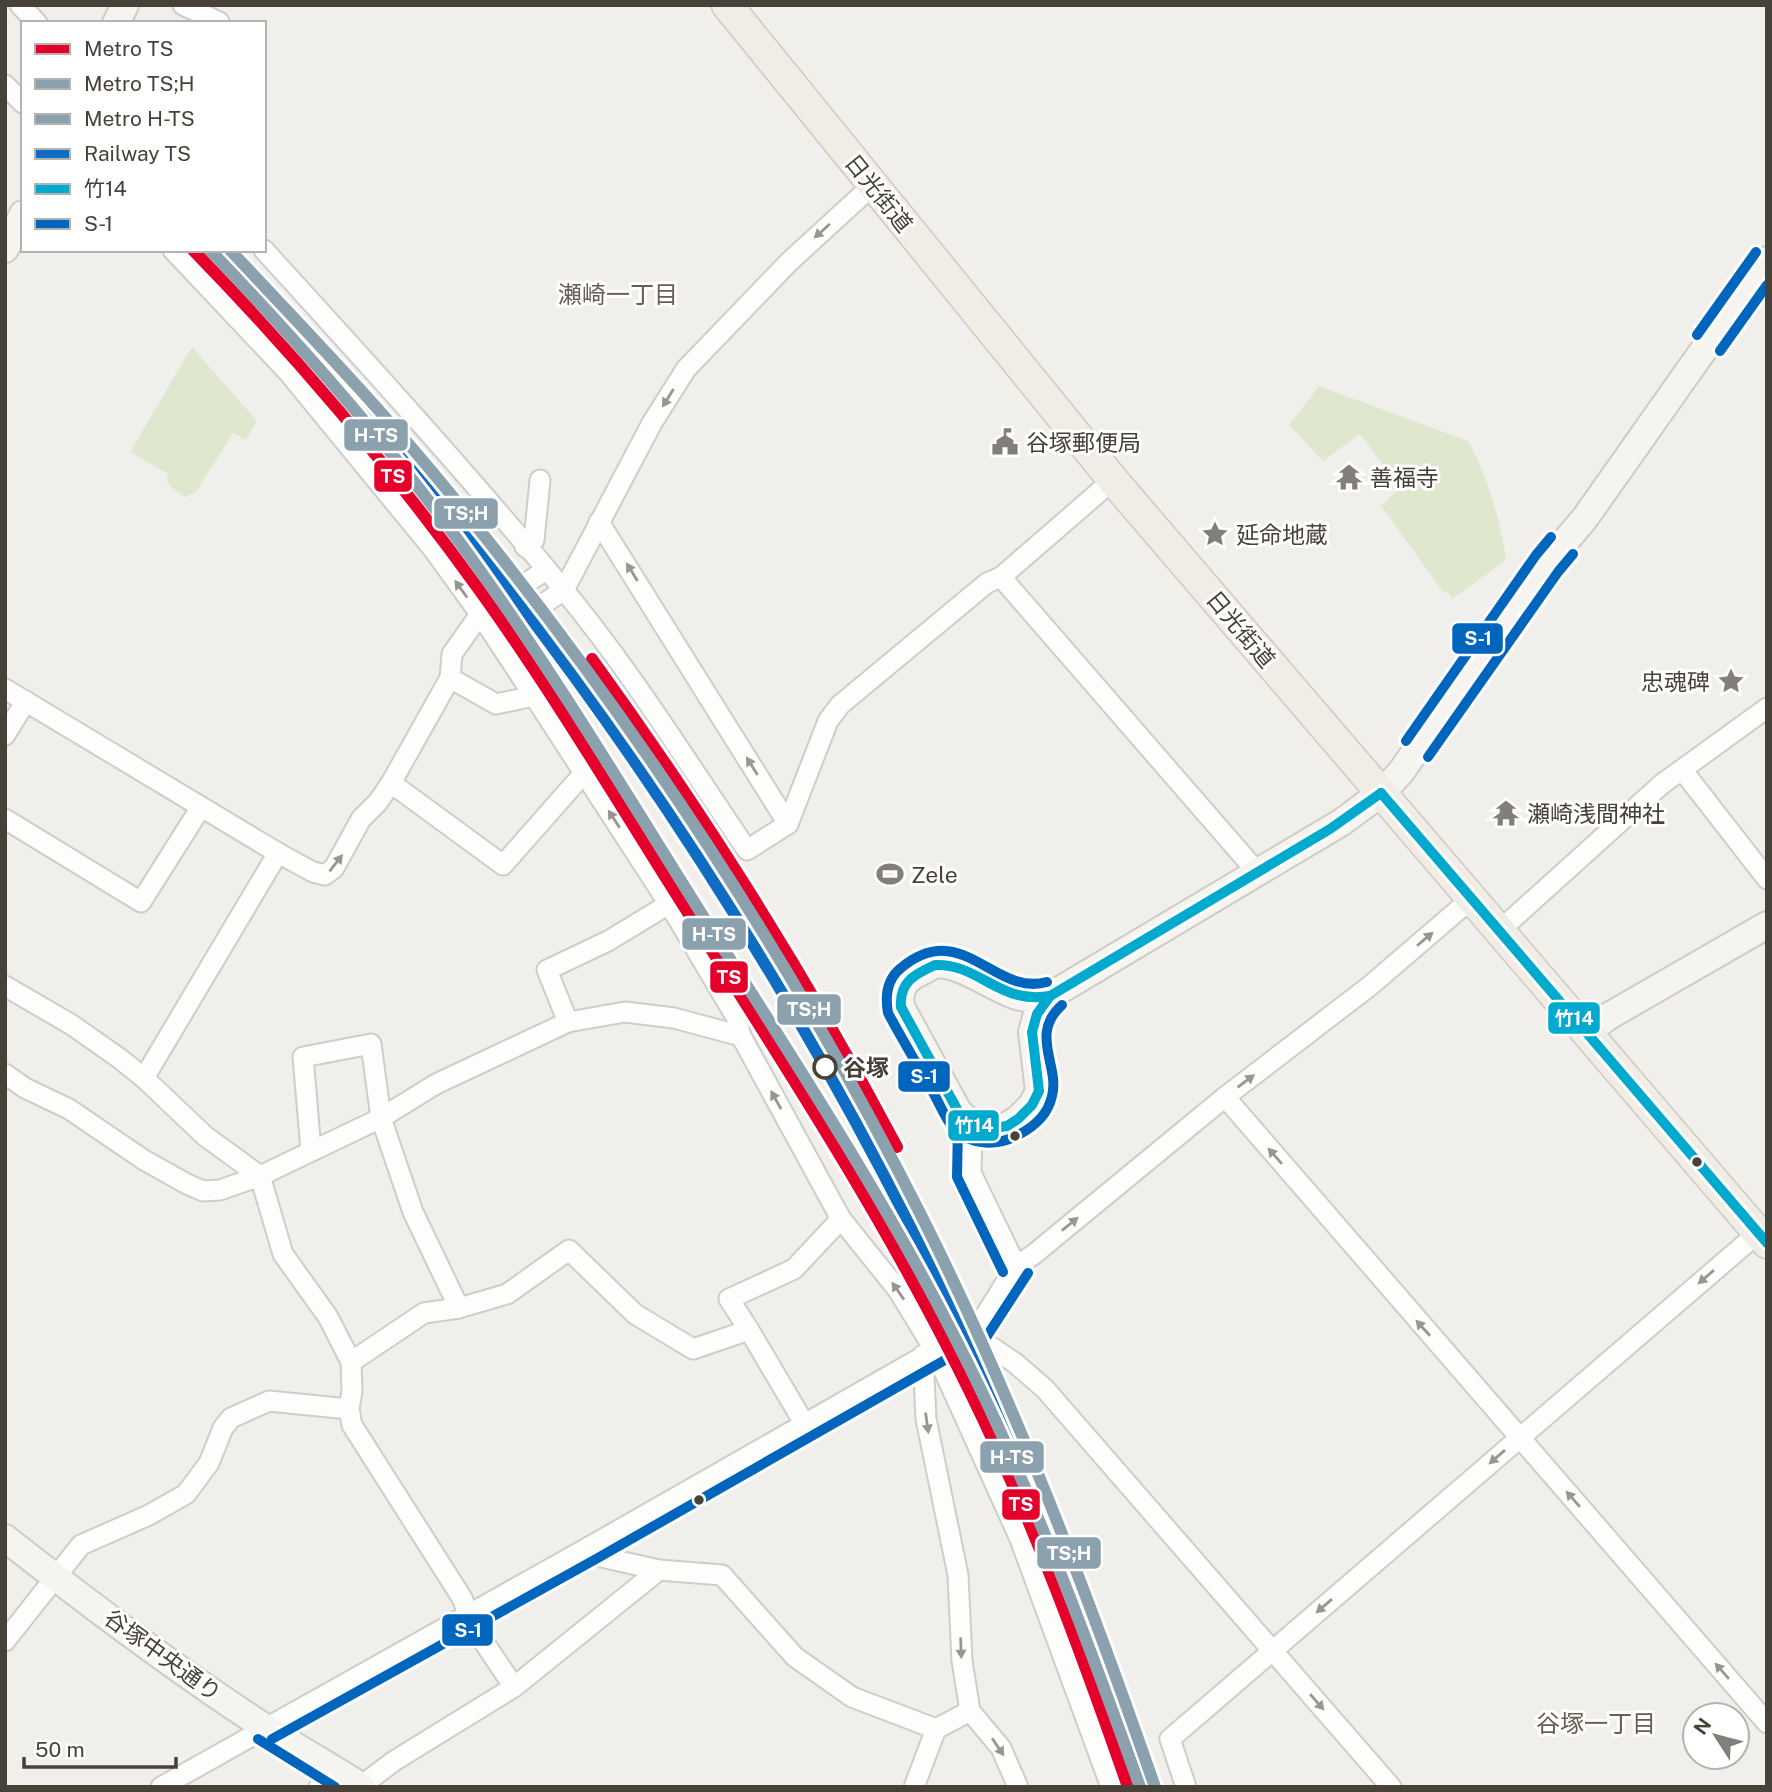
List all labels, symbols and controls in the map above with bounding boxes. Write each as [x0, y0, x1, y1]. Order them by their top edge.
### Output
legend [21, 21, 266, 252]
text: Metro TS [84, 36, 173, 61]
text: Metro TS;H [84, 71, 195, 96]
text: Metro H-TS [84, 106, 195, 131]
text: Railway TS [84, 141, 191, 166]
street label: 日光街道 [840, 149, 918, 237]
text: 竹14 [84, 176, 127, 201]
text: S-1 [84, 211, 113, 236]
one-way arrow [813, 223, 831, 239]
district label: 瀬崎一丁目 [558, 280, 678, 308]
one-way arrow [662, 388, 675, 407]
line badge: H-TS [343, 418, 409, 452]
text: H-TS [354, 424, 398, 446]
public building icon: 谷塚郵便局 [990, 427, 1020, 457]
place label: 谷塚郵便局 [1026, 429, 1141, 456]
line badge: TS [373, 459, 413, 493]
temple icon: 善福寺 [1334, 462, 1364, 492]
place label: 善福寺 [1370, 464, 1439, 491]
text: TS [381, 465, 405, 487]
line badge: TS;H [433, 497, 499, 530]
text: TS;H [444, 502, 488, 524]
place icon: 延命地蔵 [1200, 519, 1230, 549]
place label: 延命地蔵 [1236, 521, 1328, 548]
one-way arrow [625, 563, 638, 582]
one-way arrow [454, 579, 468, 598]
street label: 日光街道 [1201, 585, 1281, 673]
line badge: S-1 [1451, 622, 1504, 655]
text: S-1 [1464, 627, 1492, 649]
place icon: 忠魂碑 [1716, 666, 1746, 696]
place label: 忠魂碑 [1641, 668, 1710, 695]
one-way arrow [745, 756, 758, 775]
temple icon: 瀬崎浅間神社 [1491, 798, 1521, 828]
place label: 瀬崎浅間神社 [1527, 800, 1665, 827]
one-way arrow [607, 809, 620, 829]
one-way arrow [328, 854, 343, 872]
sports icon: Zele [875, 859, 905, 889]
place label: Zele [911, 861, 958, 888]
line badge: H-TS [681, 917, 747, 951]
text: H-TS [692, 923, 736, 945]
one-way arrow [1415, 932, 1433, 947]
line badge: TS [709, 960, 749, 994]
text: TS [717, 966, 741, 988]
line badge: TS;H [776, 993, 842, 1026]
text: TS;H [787, 998, 831, 1020]
line badge: 竹14 [1547, 1001, 1601, 1035]
text: 竹14 [1554, 1007, 1594, 1029]
place label: 谷塚 [843, 1054, 889, 1081]
marker: 谷塚 [813, 1055, 837, 1079]
line badge: S-1 [897, 1060, 951, 1093]
text: S-1 [910, 1065, 938, 1087]
one-way arrow [1237, 1073, 1255, 1088]
one-way arrow [770, 1090, 782, 1110]
line badge: 竹14 [947, 1109, 1000, 1142]
text: 竹14 [954, 1114, 994, 1136]
unlabelled marker [1008, 1129, 1022, 1143]
one-way arrow [1268, 1147, 1283, 1164]
unlabelled marker [1690, 1155, 1704, 1169]
one-way arrow [1061, 1217, 1079, 1232]
one-way arrow [1698, 1269, 1715, 1284]
one-way arrow [891, 1282, 905, 1300]
one-way arrow [1416, 1320, 1432, 1337]
one-way arrow [922, 1412, 933, 1434]
line badge: H-TS [979, 1440, 1045, 1474]
text: H-TS [990, 1446, 1034, 1468]
one-way arrow [1488, 1449, 1506, 1465]
line badge: TS [1001, 1488, 1041, 1521]
one-way arrow [1565, 1490, 1581, 1508]
unlabelled marker [692, 1493, 706, 1507]
text: TS [1009, 1493, 1033, 1515]
line badge: TS;H [1036, 1536, 1102, 1570]
text: TS;H [1047, 1542, 1091, 1564]
one-way arrow [1316, 1598, 1333, 1613]
street label: 谷塚中央通り [99, 1604, 227, 1706]
line badge: S-1 [441, 1613, 494, 1647]
text: S-1 [454, 1619, 482, 1641]
one-way arrow [956, 1637, 967, 1659]
one-way arrow [1714, 1662, 1730, 1680]
one-way arrow [1309, 1693, 1324, 1710]
north arrow [1681, 1701, 1751, 1771]
district label: 谷塚一丁目 [1536, 1709, 1656, 1737]
text: N [1689, 1714, 1716, 1738]
scale bar [24, 1726, 177, 1770]
text: 50 m [35, 1737, 85, 1762]
one-way arrow [991, 1737, 1004, 1756]

